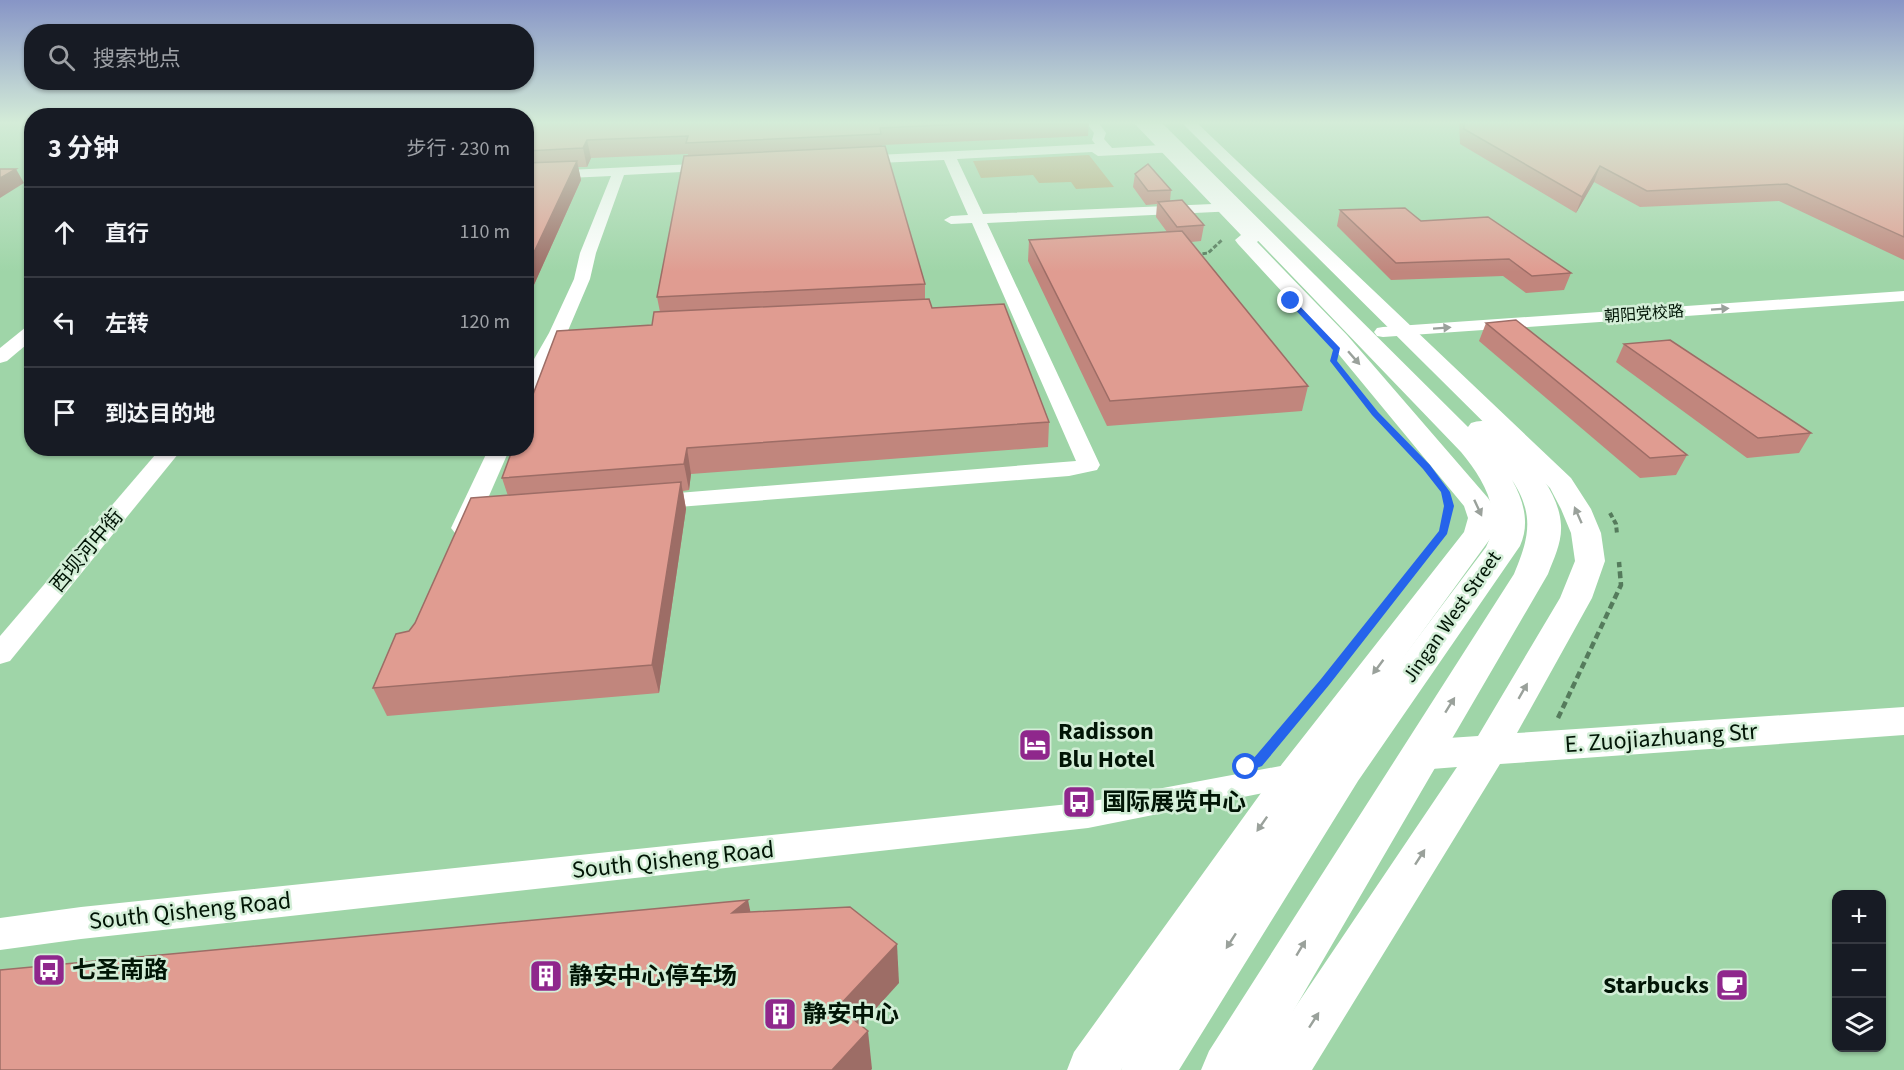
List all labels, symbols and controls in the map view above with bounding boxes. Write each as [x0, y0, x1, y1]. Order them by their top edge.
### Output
search box [24, 24, 534, 90]
icon: search [45, 41, 78, 74]
text: 搜索地点 [93, 43, 181, 75]
text: 3 分钟 [48, 130, 119, 167]
text: 步行 · 230 m [407, 135, 510, 163]
icon: ahead [48, 216, 81, 249]
text: 直行 [105, 218, 149, 250]
text: 110 m [460, 218, 510, 246]
route end [1277, 287, 1303, 313]
street label: 朝阳党校路 [1603, 300, 1685, 328]
one-way arrow [1710, 304, 1729, 313]
icon: left [48, 306, 81, 339]
text: 左转 [105, 308, 149, 340]
text: 120 m [460, 308, 510, 336]
one-way arrow [1432, 323, 1451, 333]
one-way arrow [1347, 350, 1360, 365]
icon: arrive [48, 396, 81, 429]
text: 到达目的地 [105, 398, 215, 430]
one-way arrow [1474, 499, 1483, 516]
street label: 西坝河中街 [44, 504, 130, 598]
one-way arrow [1574, 506, 1583, 523]
street label: Jingan West Street [1396, 545, 1508, 688]
one-way arrow [1371, 659, 1384, 675]
one-way arrow [1518, 682, 1528, 699]
one-way arrow [1444, 697, 1455, 713]
place label: Radisson Blu Hotel [1058, 714, 1155, 777]
street label: E. Zuojiazhuang Str [1564, 714, 1759, 762]
hotel icon: Radisson Blu Hotel [1017, 727, 1053, 763]
route start [1232, 753, 1258, 779]
bus stop icon: 国际展览中心 [1061, 784, 1097, 820]
place label: 国际展览中心 [1102, 785, 1246, 820]
one-way arrow [1257, 816, 1268, 832]
street label: South Qisheng Road [570, 832, 776, 888]
one-way arrow [1414, 849, 1425, 865]
street label: South Qisheng Road [87, 883, 293, 939]
map controls [1832, 890, 1886, 1052]
button: + [1832, 890, 1886, 944]
one-way arrow [1226, 933, 1237, 949]
one-way arrow [1296, 939, 1306, 956]
button: − [1832, 944, 1886, 998]
bus stop icon: 七圣南路 [31, 952, 67, 988]
place label: 七圣南路 [72, 953, 168, 988]
building icon: 静安中心停车场 [528, 958, 564, 994]
place label: 静安中心停车场 [569, 959, 737, 994]
cafe icon: Starbucks [1714, 967, 1750, 1003]
place label: Starbucks [1603, 968, 1709, 1003]
building icon: 静安中心 [762, 996, 798, 1032]
place label: 静安中心 [803, 997, 899, 1032]
button: layers [1832, 998, 1886, 1052]
one-way arrow [1308, 1013, 1320, 1029]

